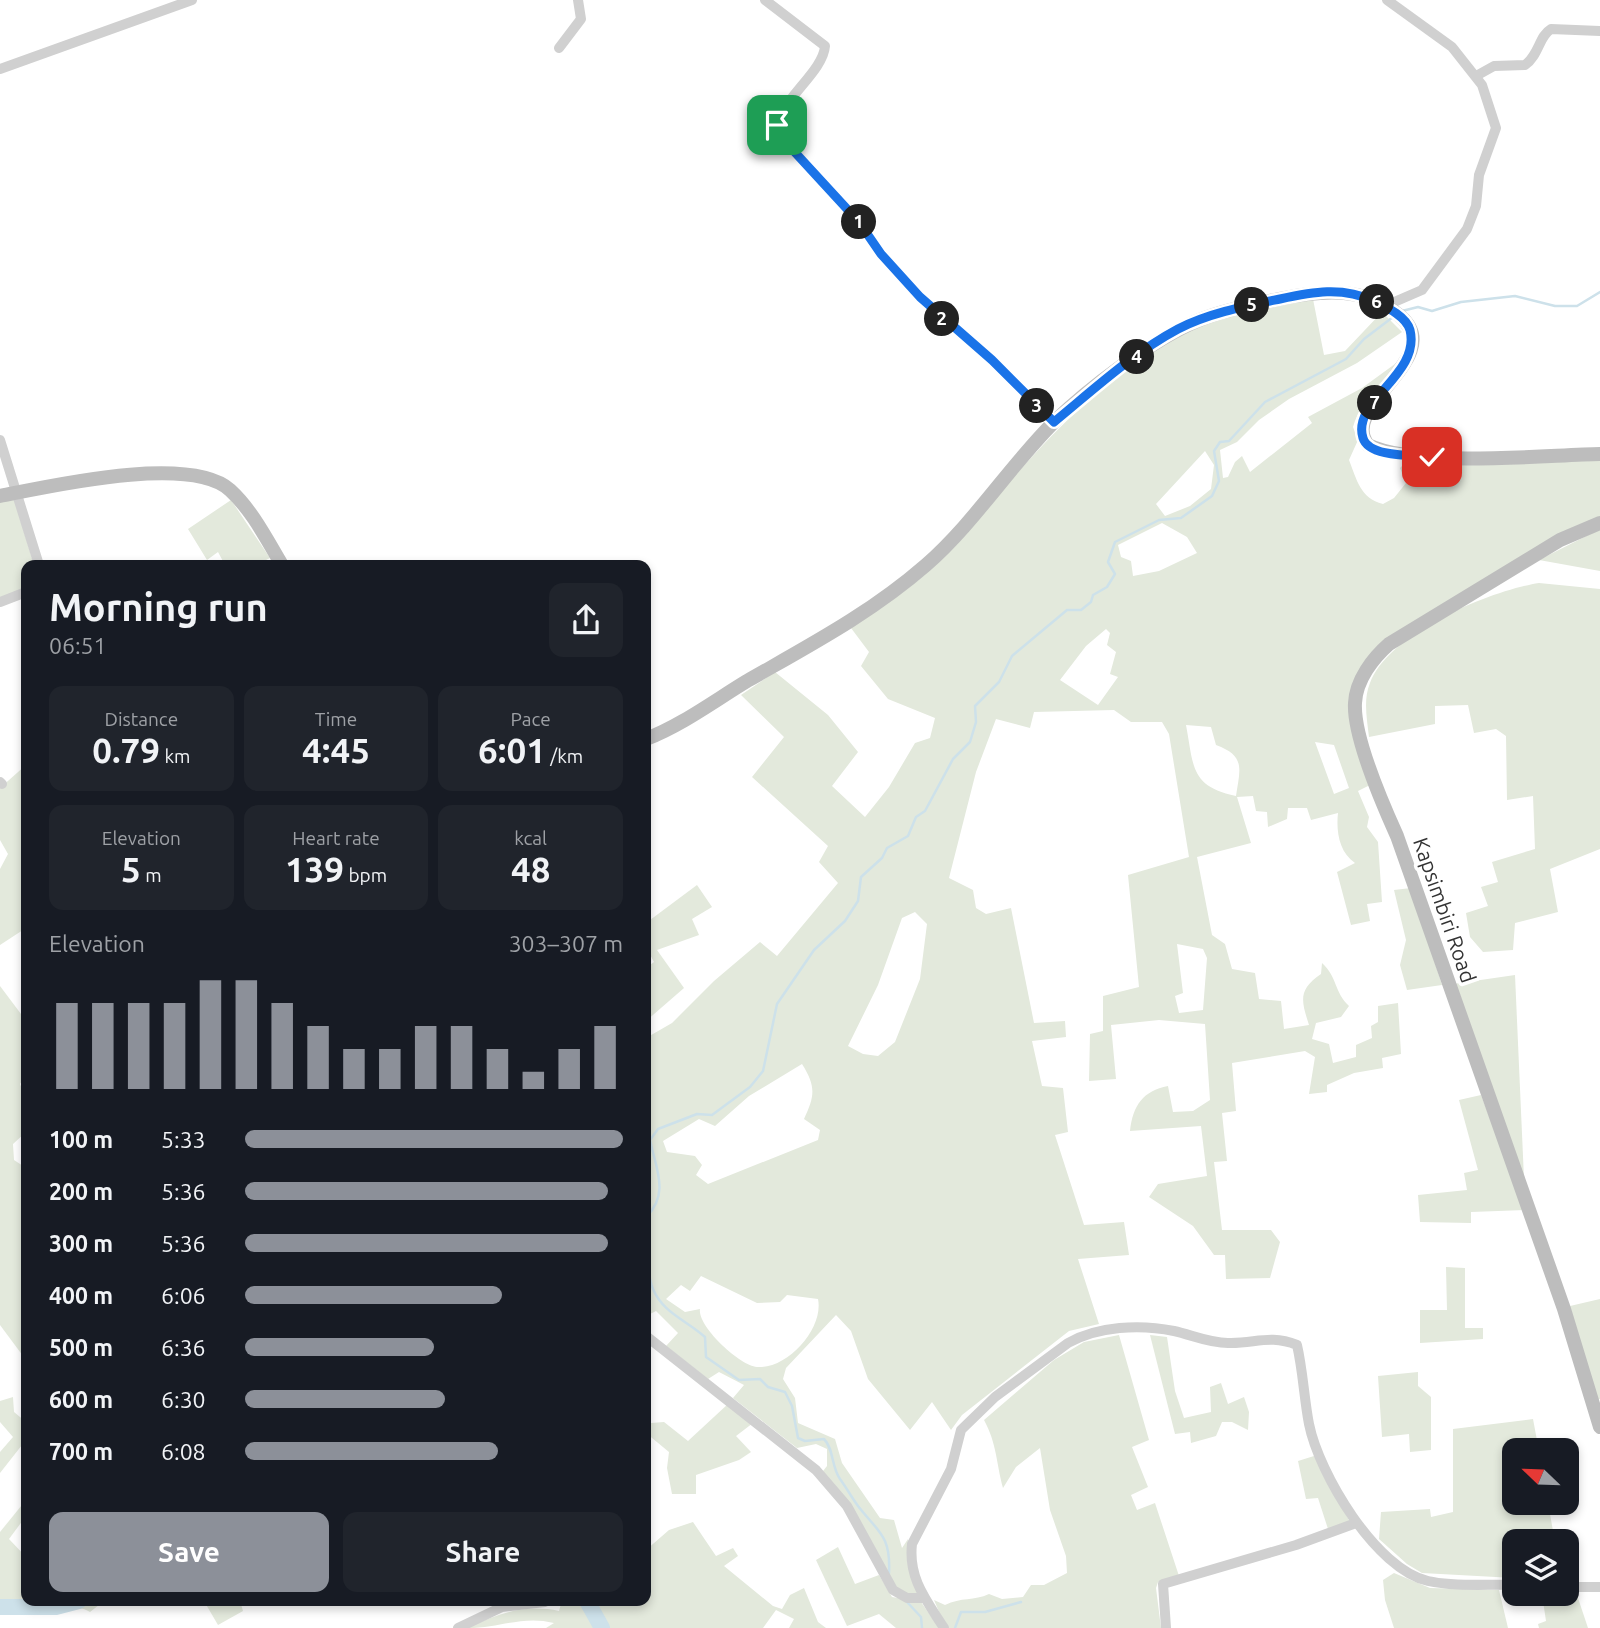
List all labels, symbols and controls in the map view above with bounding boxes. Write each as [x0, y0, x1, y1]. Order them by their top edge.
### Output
pin [747, 95, 807, 155]
icon: arrive [758, 106, 796, 144]
pin: 1 [842, 204, 876, 240]
text: 1 [853, 210, 864, 232]
pin: 6 [1360, 284, 1394, 320]
pin: 5 [1234, 288, 1270, 322]
text: 6 [1371, 290, 1382, 312]
text: 5 [1246, 293, 1257, 315]
pin: 2 [925, 302, 960, 336]
text: 2 [936, 307, 947, 329]
pin: 4 [1120, 340, 1154, 374]
text: 4 [1131, 345, 1142, 367]
pin: 7 [1358, 386, 1392, 420]
pin: 3 [1020, 388, 1054, 424]
text: 7 [1369, 391, 1380, 413]
text: 3 [1031, 394, 1042, 416]
pin [1402, 427, 1462, 487]
icon: check [1413, 438, 1451, 476]
button: share [549, 583, 623, 657]
text: Morning run [49, 586, 268, 628]
text: 06:51 [49, 633, 107, 658]
text: Distance [105, 708, 178, 730]
text: Time [315, 708, 357, 730]
text: Pace [511, 708, 551, 730]
text: 0.79 [92, 730, 160, 770]
text: 4:45 [302, 730, 370, 770]
text: 6:01 [478, 730, 546, 770]
text: km [160, 745, 190, 767]
text: /km [546, 745, 583, 767]
text: Elevation [102, 827, 181, 849]
text: Heart rate [292, 827, 380, 849]
text: kcal [514, 827, 547, 849]
street label: Kapsimbiri Road [1409, 834, 1481, 986]
text: 5 [121, 849, 141, 889]
text: 139 [285, 849, 344, 889]
text: 48 [511, 849, 550, 889]
text: m [141, 864, 162, 886]
text: bpm [344, 864, 387, 886]
text: Elevation [49, 931, 145, 956]
text: 303–307 m [509, 931, 623, 956]
text: 100 m [49, 1127, 113, 1152]
text: 5:33 [161, 1127, 206, 1152]
text: 200 m [49, 1179, 113, 1204]
text: 5:36 [161, 1179, 206, 1204]
text: 300 m [49, 1231, 113, 1256]
text: 5:36 [161, 1231, 206, 1256]
text: 400 m [49, 1283, 113, 1308]
text: 6:06 [161, 1283, 206, 1308]
text: 500 m [49, 1335, 113, 1360]
text: 6:36 [161, 1335, 206, 1360]
text: 600 m [49, 1387, 113, 1412]
text: 6:30 [161, 1387, 206, 1412]
north arrow [1502, 1438, 1578, 1516]
map controls [1502, 1438, 1579, 1606]
text: 700 m [49, 1439, 113, 1464]
text: 6:08 [161, 1439, 206, 1464]
button: Save [49, 1512, 329, 1592]
button: Share [343, 1512, 623, 1592]
button: layers [1502, 1529, 1579, 1606]

